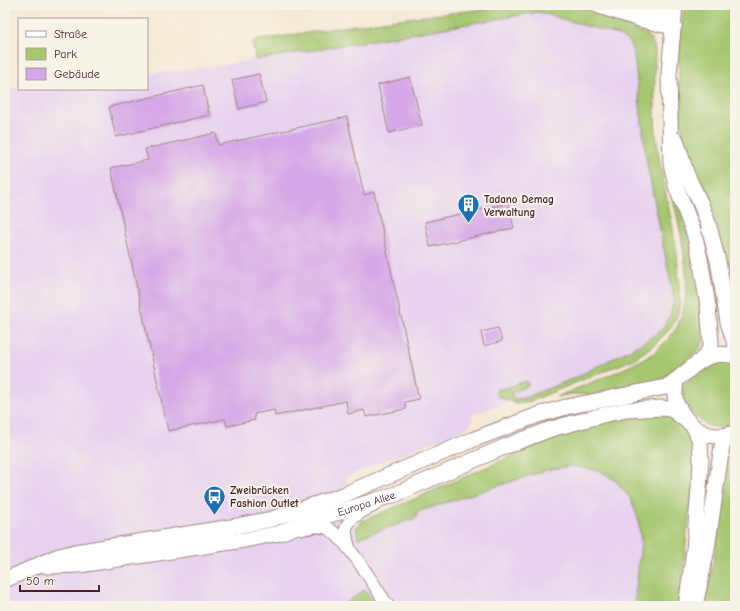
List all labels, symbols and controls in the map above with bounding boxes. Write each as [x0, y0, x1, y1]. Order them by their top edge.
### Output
legend [18, 18, 148, 90]
text: Straße [54, 27, 87, 41]
text: Park [54, 47, 77, 61]
text: Gebäude [54, 67, 100, 81]
building icon: Tadano Demag Verwaltung [456, 192, 482, 225]
place label: Tadano Demag Verwaltung [484, 193, 554, 219]
bus stop icon: Zweibrücken Fashion Outlet [202, 483, 228, 516]
place label: Zweibrücken Fashion Outlet [230, 484, 299, 510]
street label: Europa Allee [336, 488, 397, 519]
scale bar [20, 567, 99, 593]
text: 50 m [26, 574, 54, 588]

